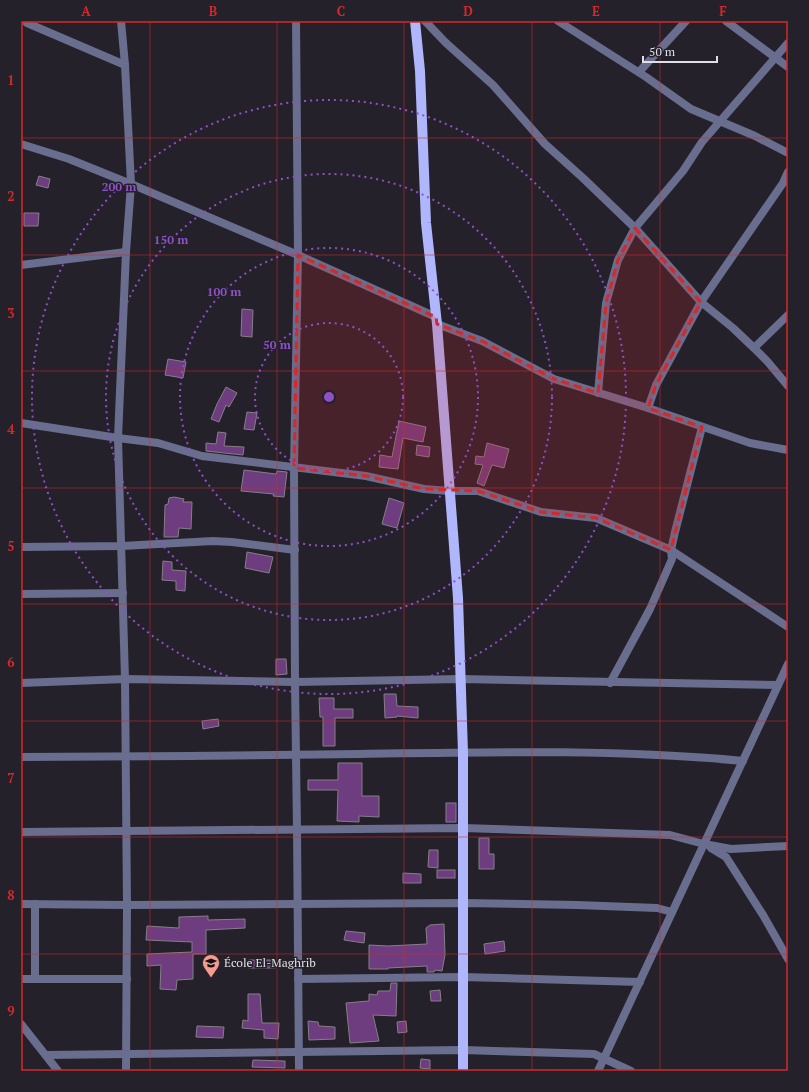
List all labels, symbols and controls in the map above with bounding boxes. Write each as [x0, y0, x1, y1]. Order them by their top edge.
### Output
text: A [81, 2, 91, 20]
text: B [209, 2, 217, 20]
text: C [337, 2, 345, 20]
text: D [463, 2, 473, 20]
text: E [592, 2, 600, 20]
text: F [719, 2, 727, 20]
scale bar [643, 38, 717, 64]
text: 50 m [649, 44, 676, 59]
text: 1 [7, 71, 15, 89]
text: 200 m [102, 179, 136, 194]
text: 2 [7, 187, 15, 205]
text: 150 m [154, 232, 188, 247]
text: 100 m [207, 284, 241, 299]
text: 3 [7, 304, 15, 322]
text: 50 m [263, 337, 291, 352]
centre of rings [322, 390, 336, 404]
text: 4 [7, 420, 15, 438]
text: 5 [7, 537, 15, 555]
text: 6 [7, 653, 15, 671]
text: 7 [7, 769, 15, 787]
text: 8 [7, 886, 15, 904]
school or university icon: École El-Maghrib [201, 953, 221, 978]
place label: École El-Maghrib [224, 955, 316, 970]
text: 9 [7, 1002, 15, 1020]

